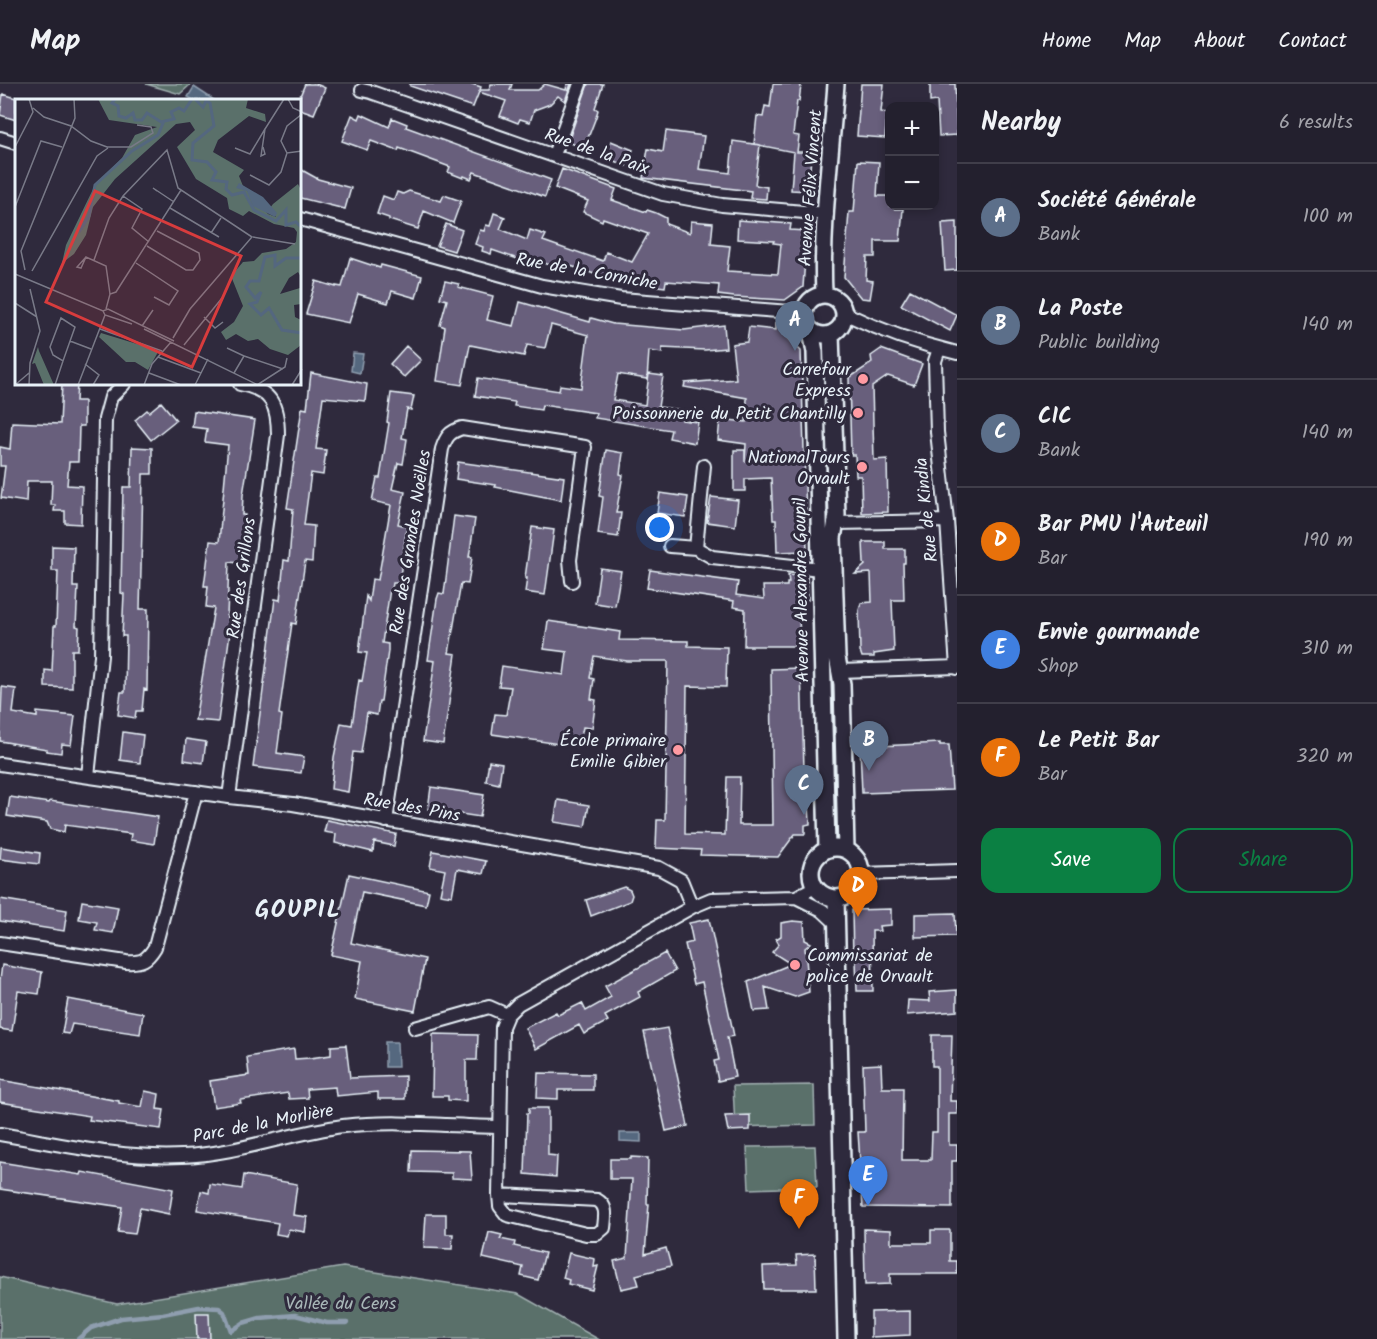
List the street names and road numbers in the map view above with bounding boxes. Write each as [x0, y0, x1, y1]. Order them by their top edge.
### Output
street label: Avenue Félix Vincent [792, 108, 832, 268]
street label: Rue de la Paix [540, 121, 653, 184]
street label: Rue de la Corniche [514, 246, 660, 299]
street label: Rue des Grandes Noëlles [383, 448, 440, 636]
street label: Rue de Kindia [908, 456, 947, 564]
street label: Avenue Alexandre Goupil [786, 497, 819, 683]
street label: Rue des Grillons [220, 515, 265, 641]
street label: Rue des Pins [361, 786, 463, 831]
street label: Parc de la Morlière [190, 1097, 336, 1152]

